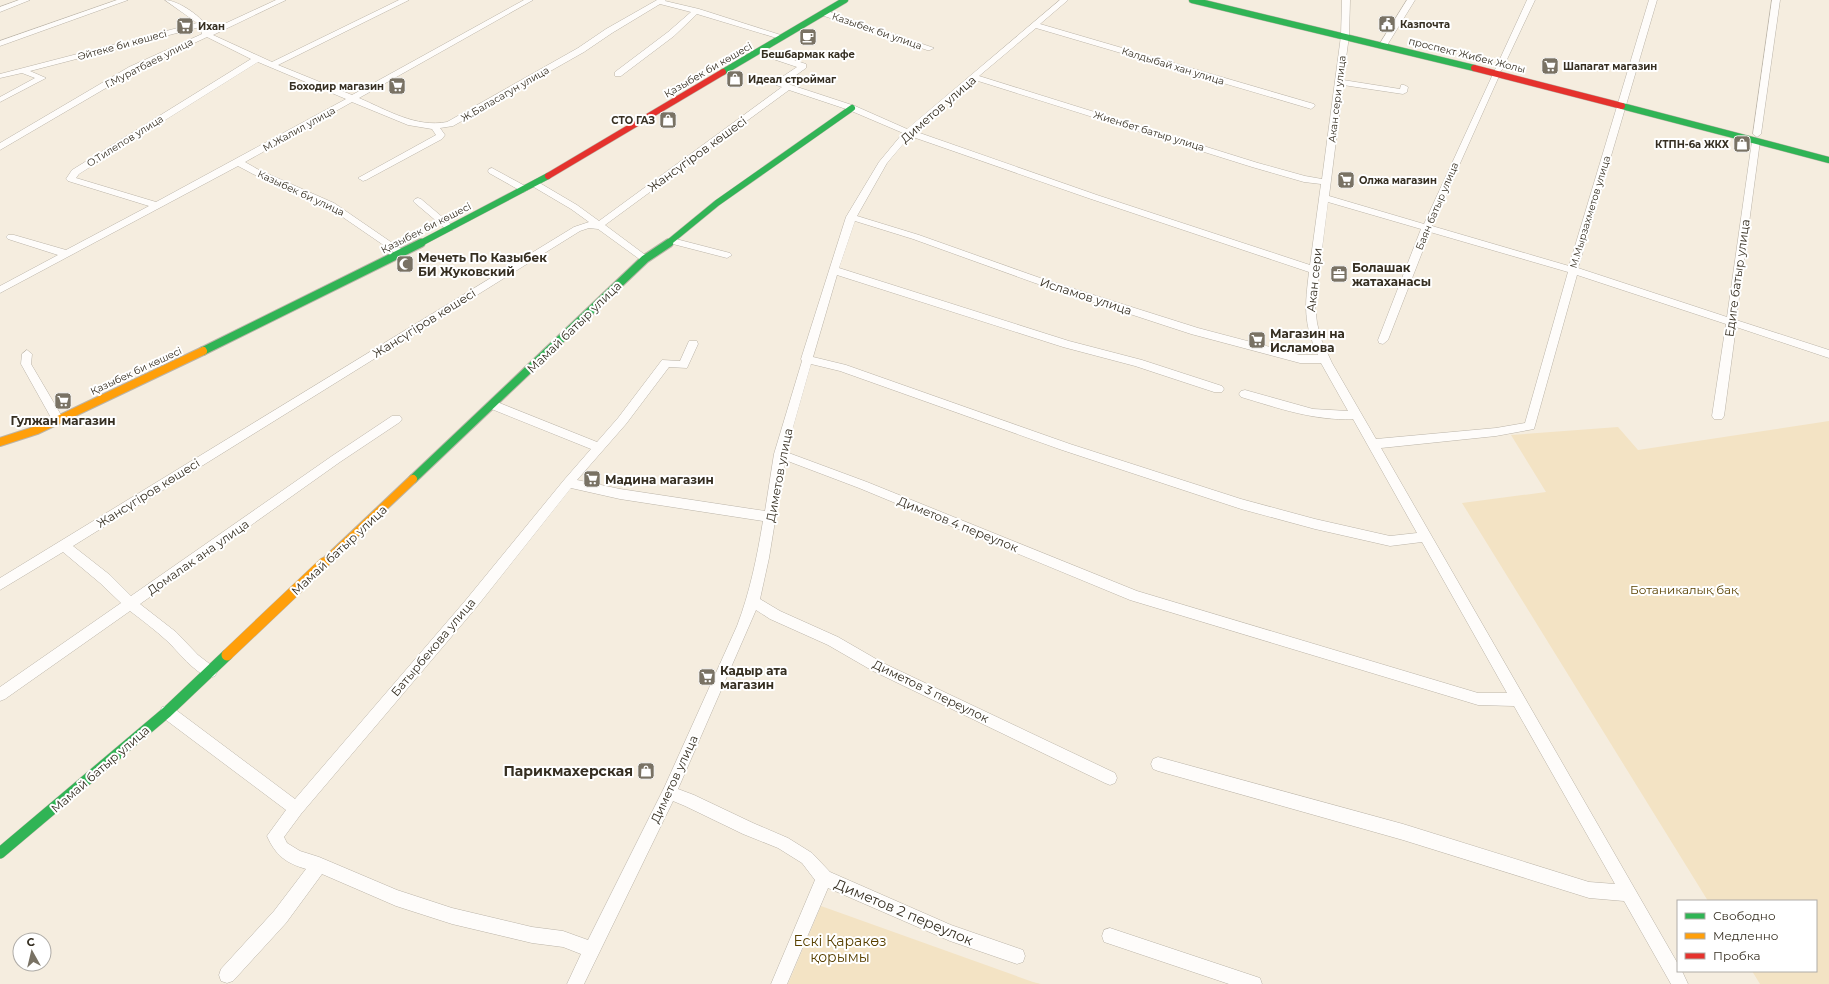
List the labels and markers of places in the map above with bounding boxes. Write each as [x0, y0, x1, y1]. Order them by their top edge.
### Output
public building icon: Казпочта [1377, 14, 1397, 34]
supermarket icon: Ихан [175, 16, 195, 36]
place label: Казпочта [1400, 18, 1450, 31]
place label: Ихан [198, 20, 225, 33]
cafe icon: Бешбармак кафе [798, 27, 818, 47]
place label: Бешбармак кафе [761, 48, 855, 61]
supermarket icon: Шапагат магазин [1540, 56, 1560, 76]
place label: Шапагат магазин [1563, 60, 1657, 73]
shop icon: Идеал строймаг [725, 69, 745, 89]
place label: Идеал строймаг [748, 73, 837, 86]
supermarket icon: Боходир магазин [387, 76, 407, 96]
place label: Боходир магазин [289, 80, 384, 93]
shop icon: СТО ГАЗ [658, 110, 678, 130]
place label: СТО ГАЗ [611, 114, 655, 127]
shop icon: КТПН-6а ЖКХ [1732, 134, 1752, 154]
place label: КТПН-6а ЖКХ [1655, 138, 1730, 151]
supermarket icon: Олжа магазин [1336, 170, 1356, 190]
place label: Олжа магазин [1359, 174, 1437, 187]
place label: Мечеть По Казыбек БИ Жуковский [418, 250, 547, 279]
mosque icon: Мечеть По Казыбек БИ Жуковский [395, 254, 415, 274]
place label: Болашак жатаханасы [1352, 260, 1431, 289]
office icon: Болашак жатаханасы [1329, 264, 1349, 284]
place label: Магазин на Исламова [1270, 326, 1345, 355]
supermarket icon: Магазин на Исламова [1247, 330, 1267, 350]
supermarket icon: Гулжан магазин [53, 391, 73, 411]
place label: Гулжан магазин [10, 413, 116, 428]
supermarket icon: Мадина магазин [582, 469, 602, 489]
place label: Мадина магазин [605, 472, 714, 487]
place label: Кадыр ата магазин [720, 663, 787, 692]
supermarket icon: Кадыр ата магазин [697, 667, 717, 687]
shop icon: Парикмахерская [636, 761, 656, 781]
place label: Парикмахерская [503, 762, 633, 780]

